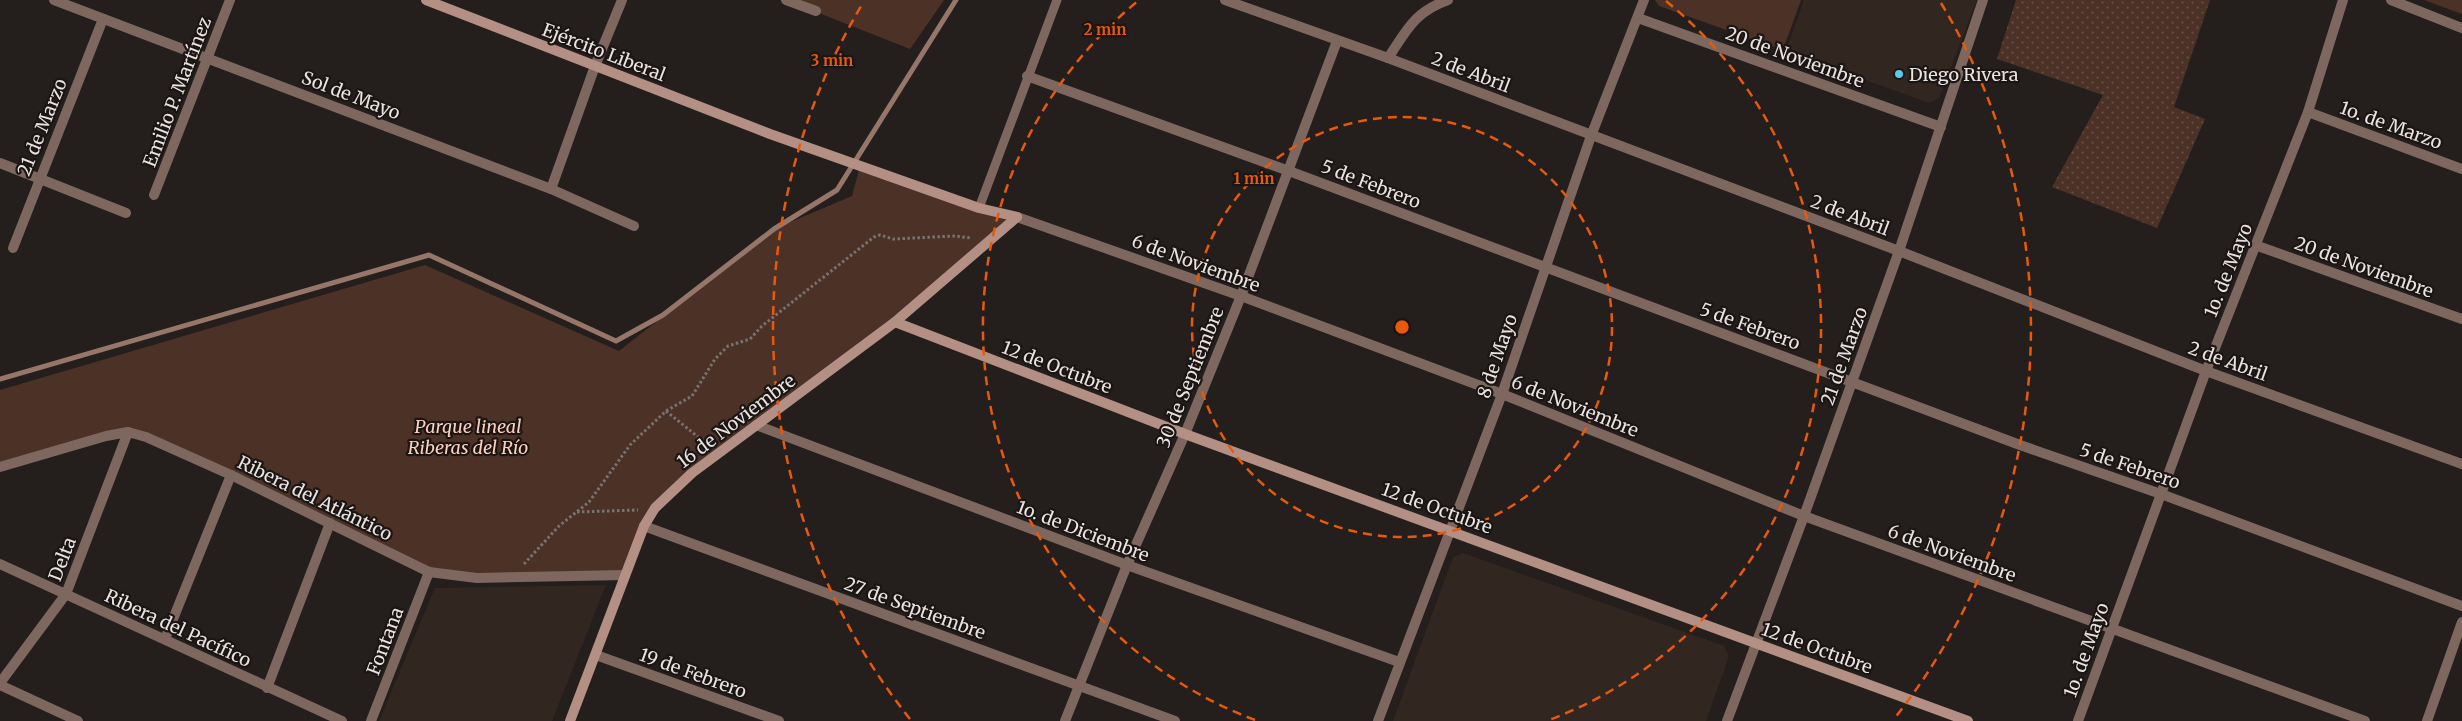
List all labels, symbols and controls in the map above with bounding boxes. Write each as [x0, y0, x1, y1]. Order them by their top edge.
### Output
street label: Emilio P. Martínez [138, 14, 216, 170]
street label: Ejército Liberal [539, 18, 669, 86]
text: 2 min [1084, 20, 1126, 39]
street label: 20 de Noviembre [1722, 21, 1868, 93]
street label: 2 de Abril [1428, 46, 1514, 98]
text: 3 min [811, 51, 853, 70]
place label: Diego Rivera [1909, 63, 2019, 86]
street label: Sol de Mayo [298, 66, 404, 124]
marker: Diego Rivera [1893, 68, 1905, 80]
street label: 21 de Marzo [12, 75, 72, 179]
street label: 1o. de Marzo [2337, 96, 2445, 154]
street label: 5 de Febrero [1318, 154, 1424, 214]
text: 1 min [1234, 169, 1274, 188]
street label: 2 de Abril [1807, 189, 1893, 241]
street label: 1o. de Mayo [2199, 220, 2257, 320]
street label: 6 de Noviembre [1129, 229, 1263, 297]
street label: 20 de Noviembre [2291, 231, 2437, 303]
street label: 5 de Febrero [1697, 297, 1803, 355]
street label: 30 de Septiembre [1151, 303, 1229, 451]
street label: 21 de Marzo [1816, 304, 1872, 408]
street label: 8 de Mayo [1472, 311, 1522, 401]
centre of rings [1393, 318, 1411, 336]
street label: 12 de Octubre [999, 336, 1115, 398]
street label: 2 de Abril [2185, 336, 2271, 386]
street label: 16 de Noviembre [672, 369, 800, 473]
street label: 6 de Noviembre [1508, 370, 1642, 442]
park label: Parque lineal Riberas del Río [408, 415, 528, 459]
street label: 5 de Febrero [2077, 438, 2183, 494]
street label: Ribera del Atlántico [234, 451, 396, 545]
street label: 12 de Octubre [1379, 477, 1495, 539]
street label: 1o. de Diciembre [1013, 495, 1153, 567]
street label: 6 de Noviembre [1885, 519, 2019, 587]
street label: Delta [43, 533, 81, 584]
street label: 27 de Septiembre [841, 572, 989, 644]
street label: Ribera del Pacífico [101, 584, 255, 672]
street label: 1o. de Mayo [2058, 599, 2114, 701]
street label: Fontana [362, 603, 409, 678]
street label: 12 de Octubre [1759, 617, 1875, 679]
street label: 19 de Febrero [636, 643, 750, 703]

